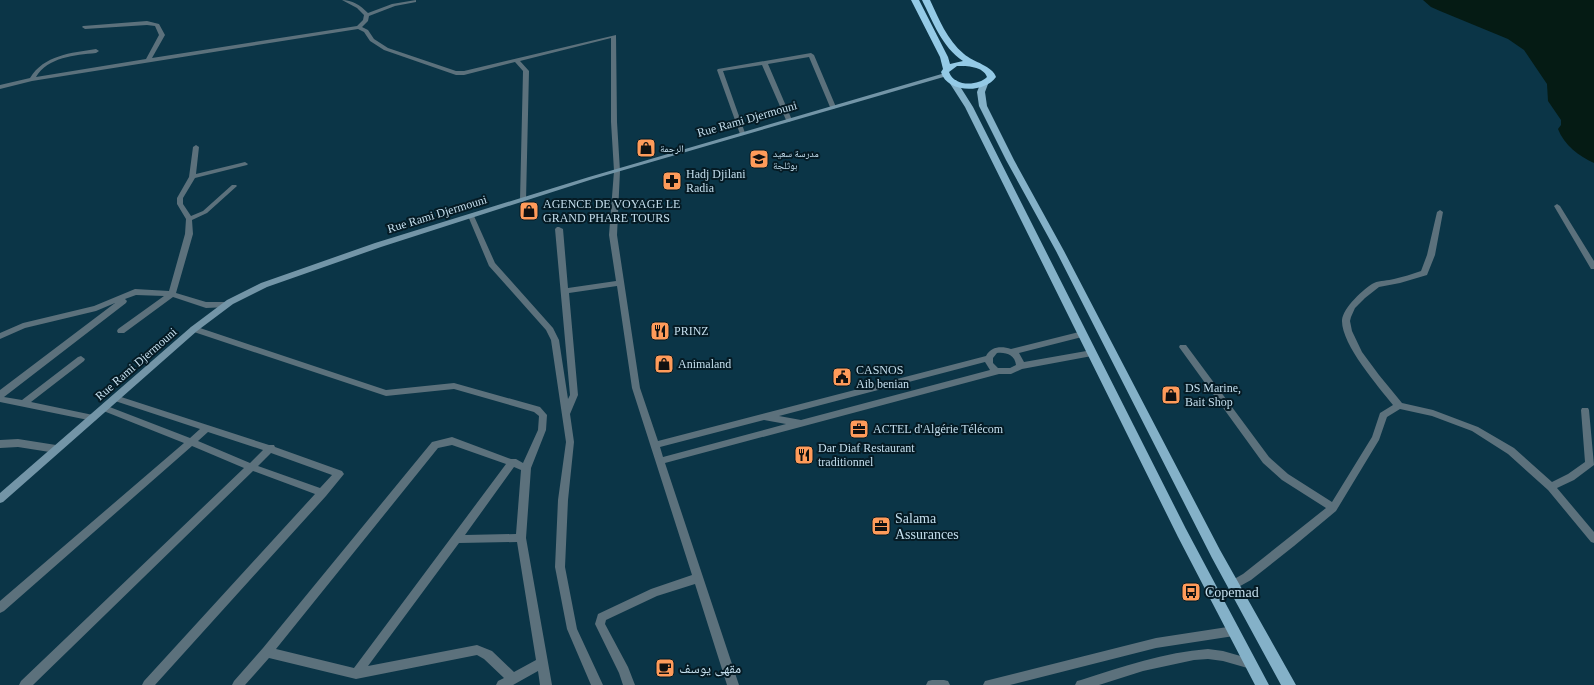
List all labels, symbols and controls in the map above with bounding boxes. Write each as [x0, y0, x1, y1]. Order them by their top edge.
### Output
street label: Rue Rami Djermouni [695, 98, 799, 140]
shop icon: الرحمة [635, 137, 657, 159]
place label: الرحمة [660, 143, 684, 154]
school or university icon: مدرسة سعيد بوثلجة [748, 148, 770, 170]
place label: مدرسة سعيد بوثلجة [773, 148, 819, 171]
place label: Hadj Djilani Radia [686, 167, 746, 195]
pharmacy icon: Hadj Djilani Radia [661, 170, 683, 192]
street label: Rue Rami Djermouni [386, 192, 489, 236]
place label: AGENCE DE VOYAGE LE GRAND PHARE TOURS [543, 197, 680, 225]
shop icon: AGENCE DE VOYAGE LE GRAND PHARE TOURS [518, 200, 540, 222]
restaurant icon: PRINZ [649, 320, 671, 342]
street label: Rue Rami Djermouni [92, 324, 180, 403]
place label: PRINZ [674, 324, 709, 338]
shop icon: Animaland [653, 353, 675, 375]
place label: Animaland [678, 357, 731, 371]
place label: CASNOS Aib benian [856, 363, 909, 391]
public building icon: CASNOS Aib benian [831, 366, 853, 388]
place label: DS Marine, Bait Shop [1185, 381, 1241, 409]
shop icon: DS Marine, Bait Shop [1160, 384, 1182, 406]
office icon: ACTEL d'Algérie Télécom [848, 418, 870, 440]
place label: ACTEL d'Algérie Télécom [873, 422, 1004, 436]
place label: Dar Diaf Restaurant traditionnel [818, 441, 915, 469]
restaurant icon: Dar Diaf Restaurant traditionnel [793, 444, 815, 466]
place label: Salama Assurances [895, 511, 959, 542]
office icon: Salama Assurances [870, 515, 892, 537]
bus stop icon: Copemad [1180, 581, 1202, 603]
place label: Copemad [1205, 585, 1259, 600]
cafe icon: مقهى يوسف [654, 657, 676, 679]
place label: مقهى يوسف [679, 661, 741, 677]

